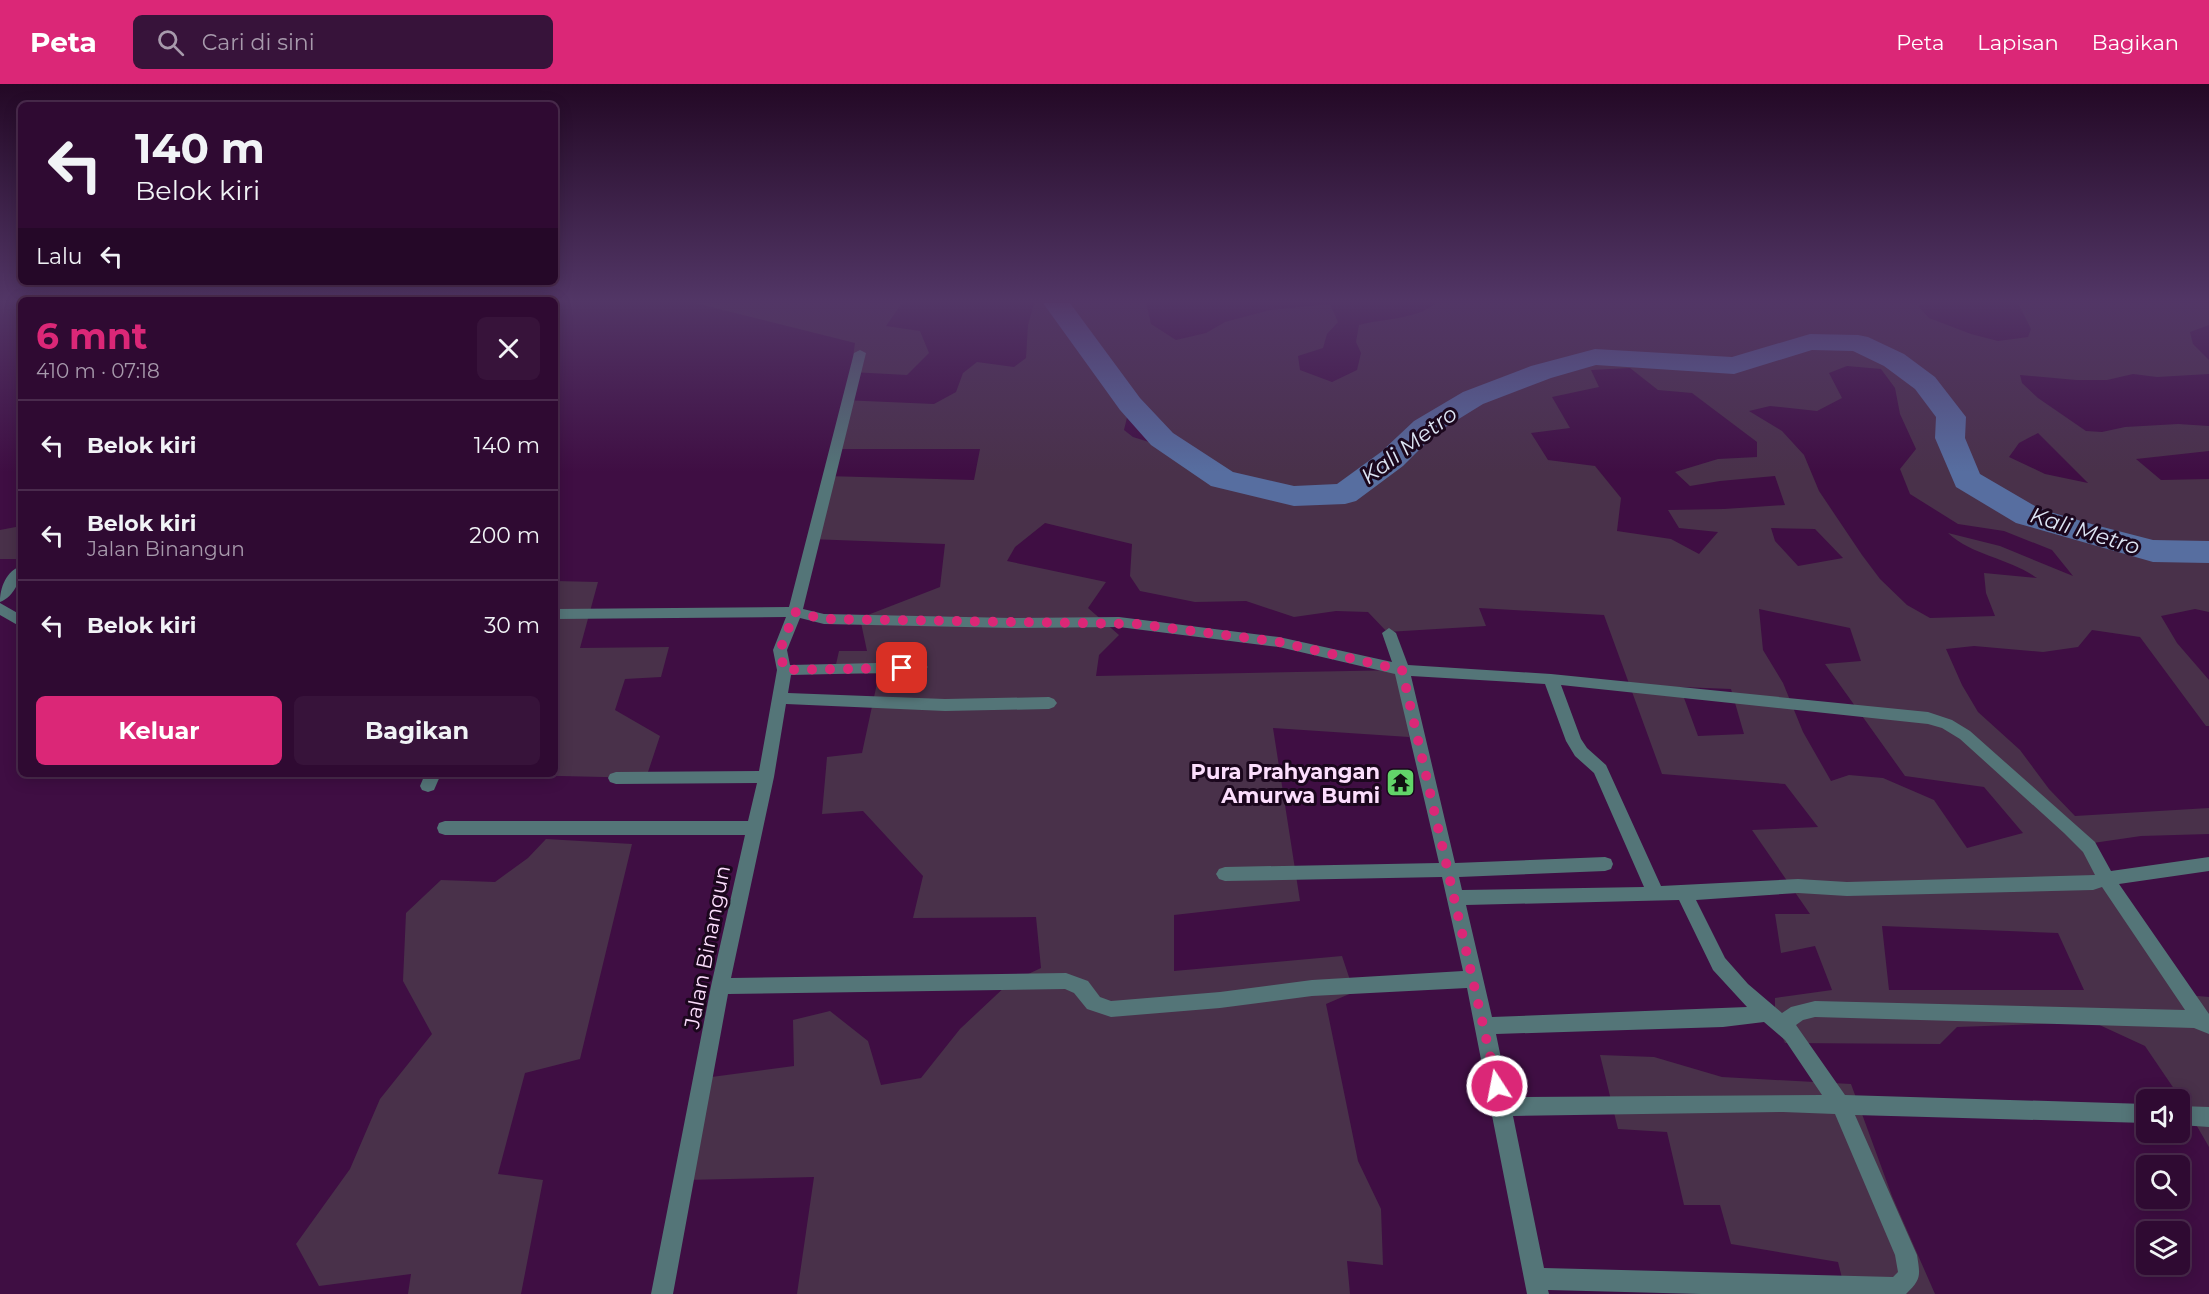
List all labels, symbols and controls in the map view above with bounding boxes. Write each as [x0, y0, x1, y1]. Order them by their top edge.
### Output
search box [133, 15, 553, 69]
text: Peta [30, 25, 97, 59]
icon: search [154, 26, 187, 59]
text: Cari di sini [202, 29, 315, 56]
text: Peta [1896, 30, 1944, 55]
text: Lapisan [1977, 30, 2059, 55]
text: Bagikan [2092, 30, 2179, 55]
text: 140 m [135, 122, 265, 174]
icon: left [36, 126, 114, 204]
text: Belok kiri [135, 174, 260, 207]
icon: left [95, 240, 128, 273]
text: Lalu [36, 243, 83, 270]
text: 6 mnt [36, 314, 147, 358]
button: close [477, 317, 540, 380]
text: 410 m · 07:18 [36, 359, 160, 383]
water label: Kali Metro [1356, 400, 1462, 490]
icon: left [36, 429, 69, 462]
text: Belok kiri [87, 432, 196, 459]
text: 140 m [474, 432, 540, 459]
water label: Kali Metro [2027, 502, 2143, 560]
text: Belok kiri [87, 510, 196, 537]
icon: left [36, 519, 69, 552]
text: 200 m [469, 522, 540, 549]
text: Jalan Binangun [87, 537, 245, 561]
icon: left [36, 609, 69, 642]
text: Belok kiri [87, 612, 196, 639]
text: 30 m [484, 612, 540, 639]
pin [876, 642, 927, 693]
icon: arrive [885, 651, 918, 684]
button: Keluar [36, 696, 282, 765]
button: Bagikan [294, 696, 540, 765]
place label: Pura Prahyangan Amurwa Bumi [1191, 759, 1380, 808]
temple icon: Pura Prahyangan Amurwa Bumi [1385, 767, 1417, 799]
street label: Jalan Binangun [679, 863, 735, 1032]
position arrow [1465, 1054, 1529, 1118]
map controls [2136, 1089, 2190, 1275]
button: sound [2136, 1089, 2190, 1143]
button: search [2136, 1155, 2190, 1209]
button: layers [2136, 1221, 2190, 1275]

